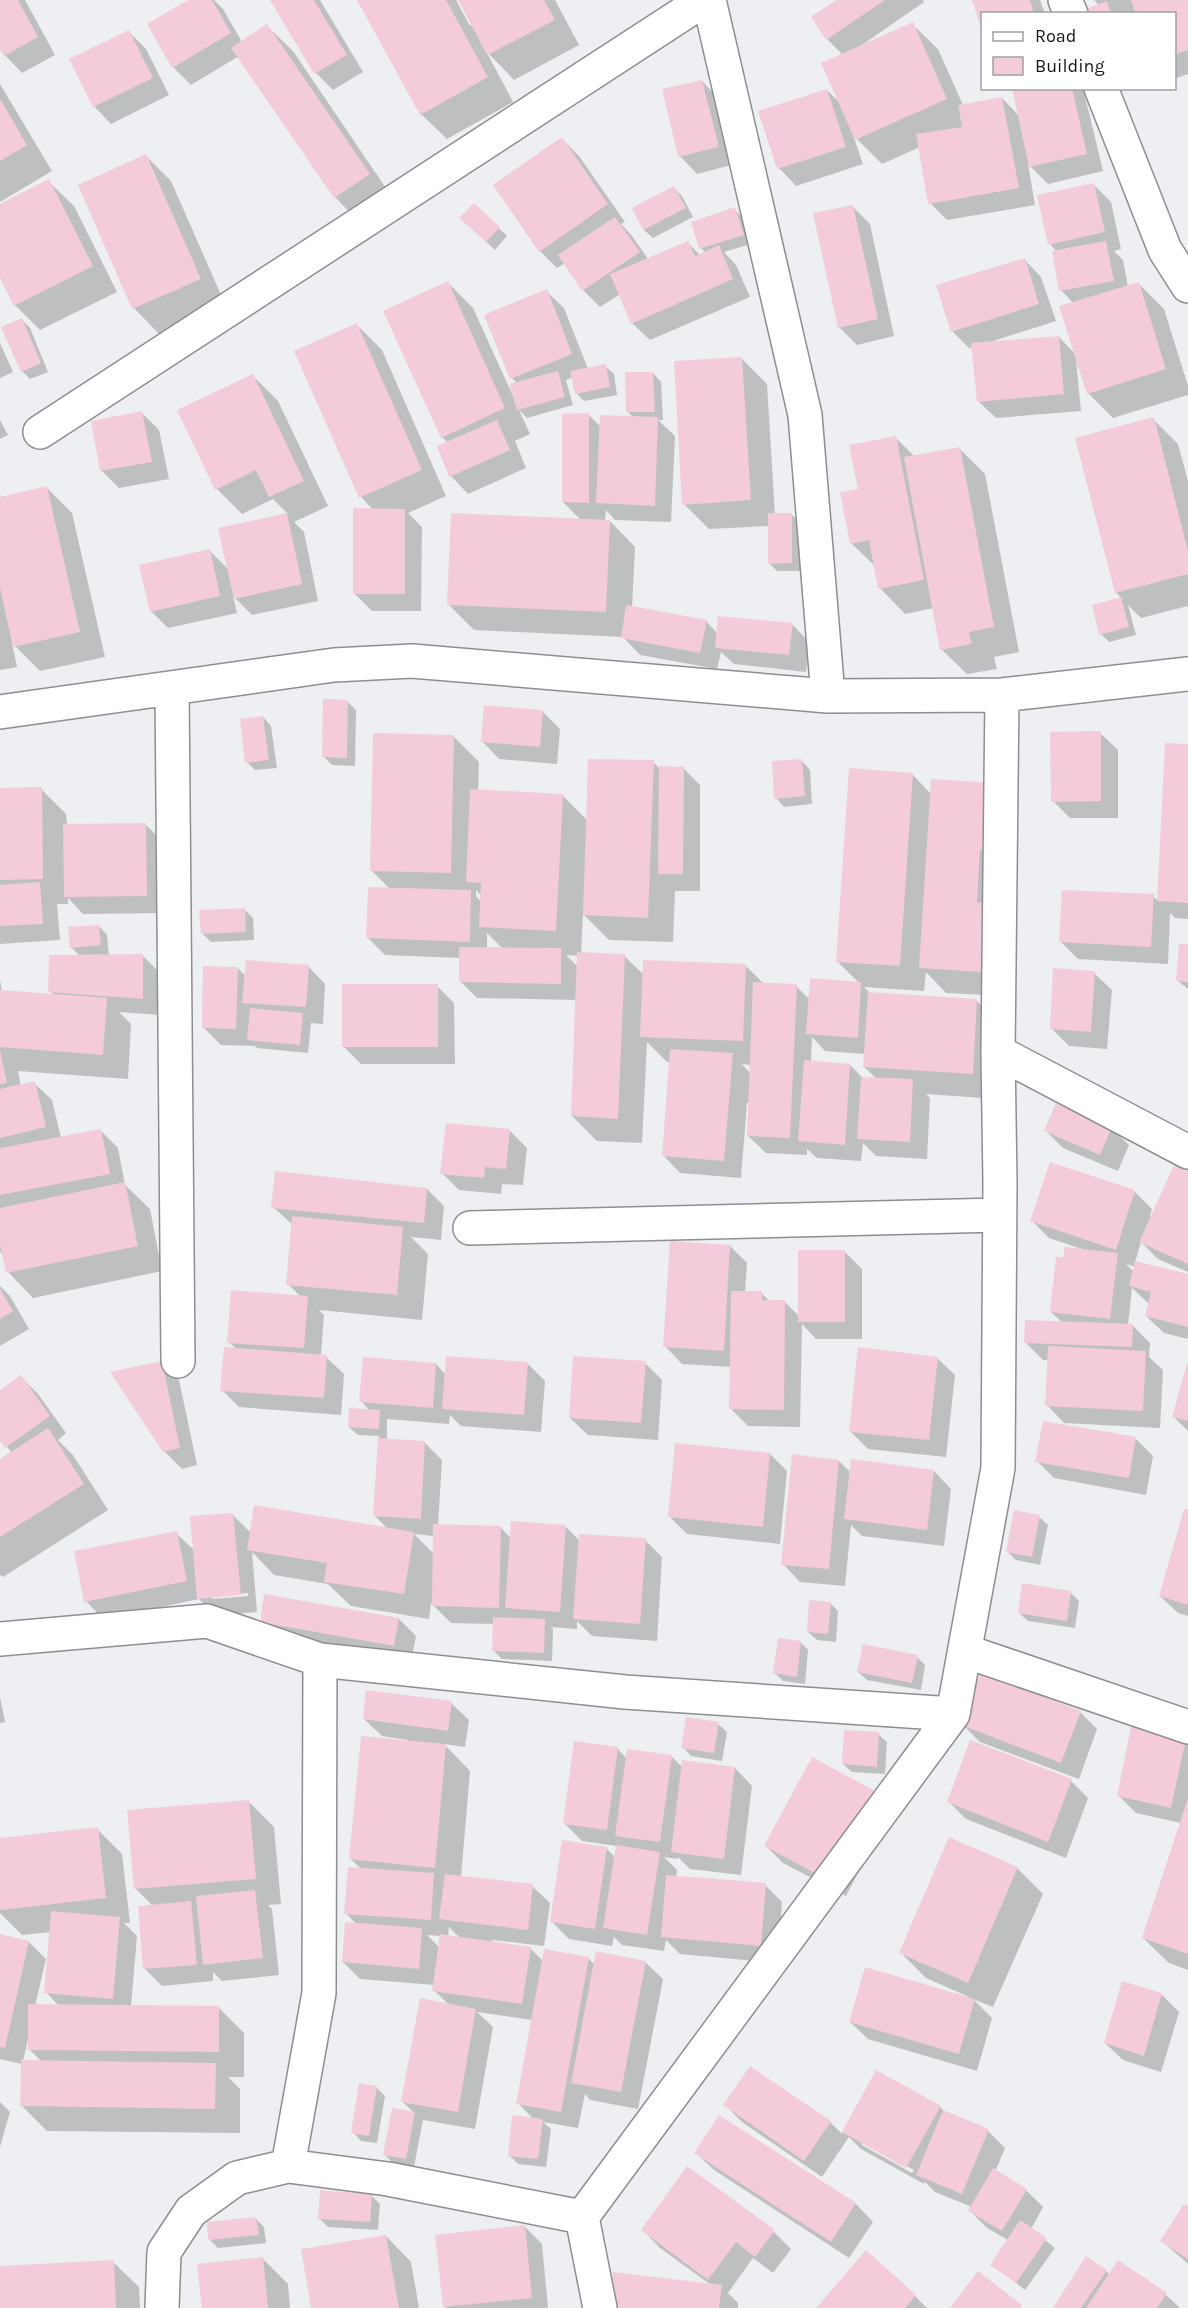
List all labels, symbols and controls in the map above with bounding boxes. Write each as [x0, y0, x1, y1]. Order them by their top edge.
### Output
legend [981, 12, 1176, 90]
text: Road [1035, 25, 1076, 47]
text: Building [1035, 55, 1105, 77]

